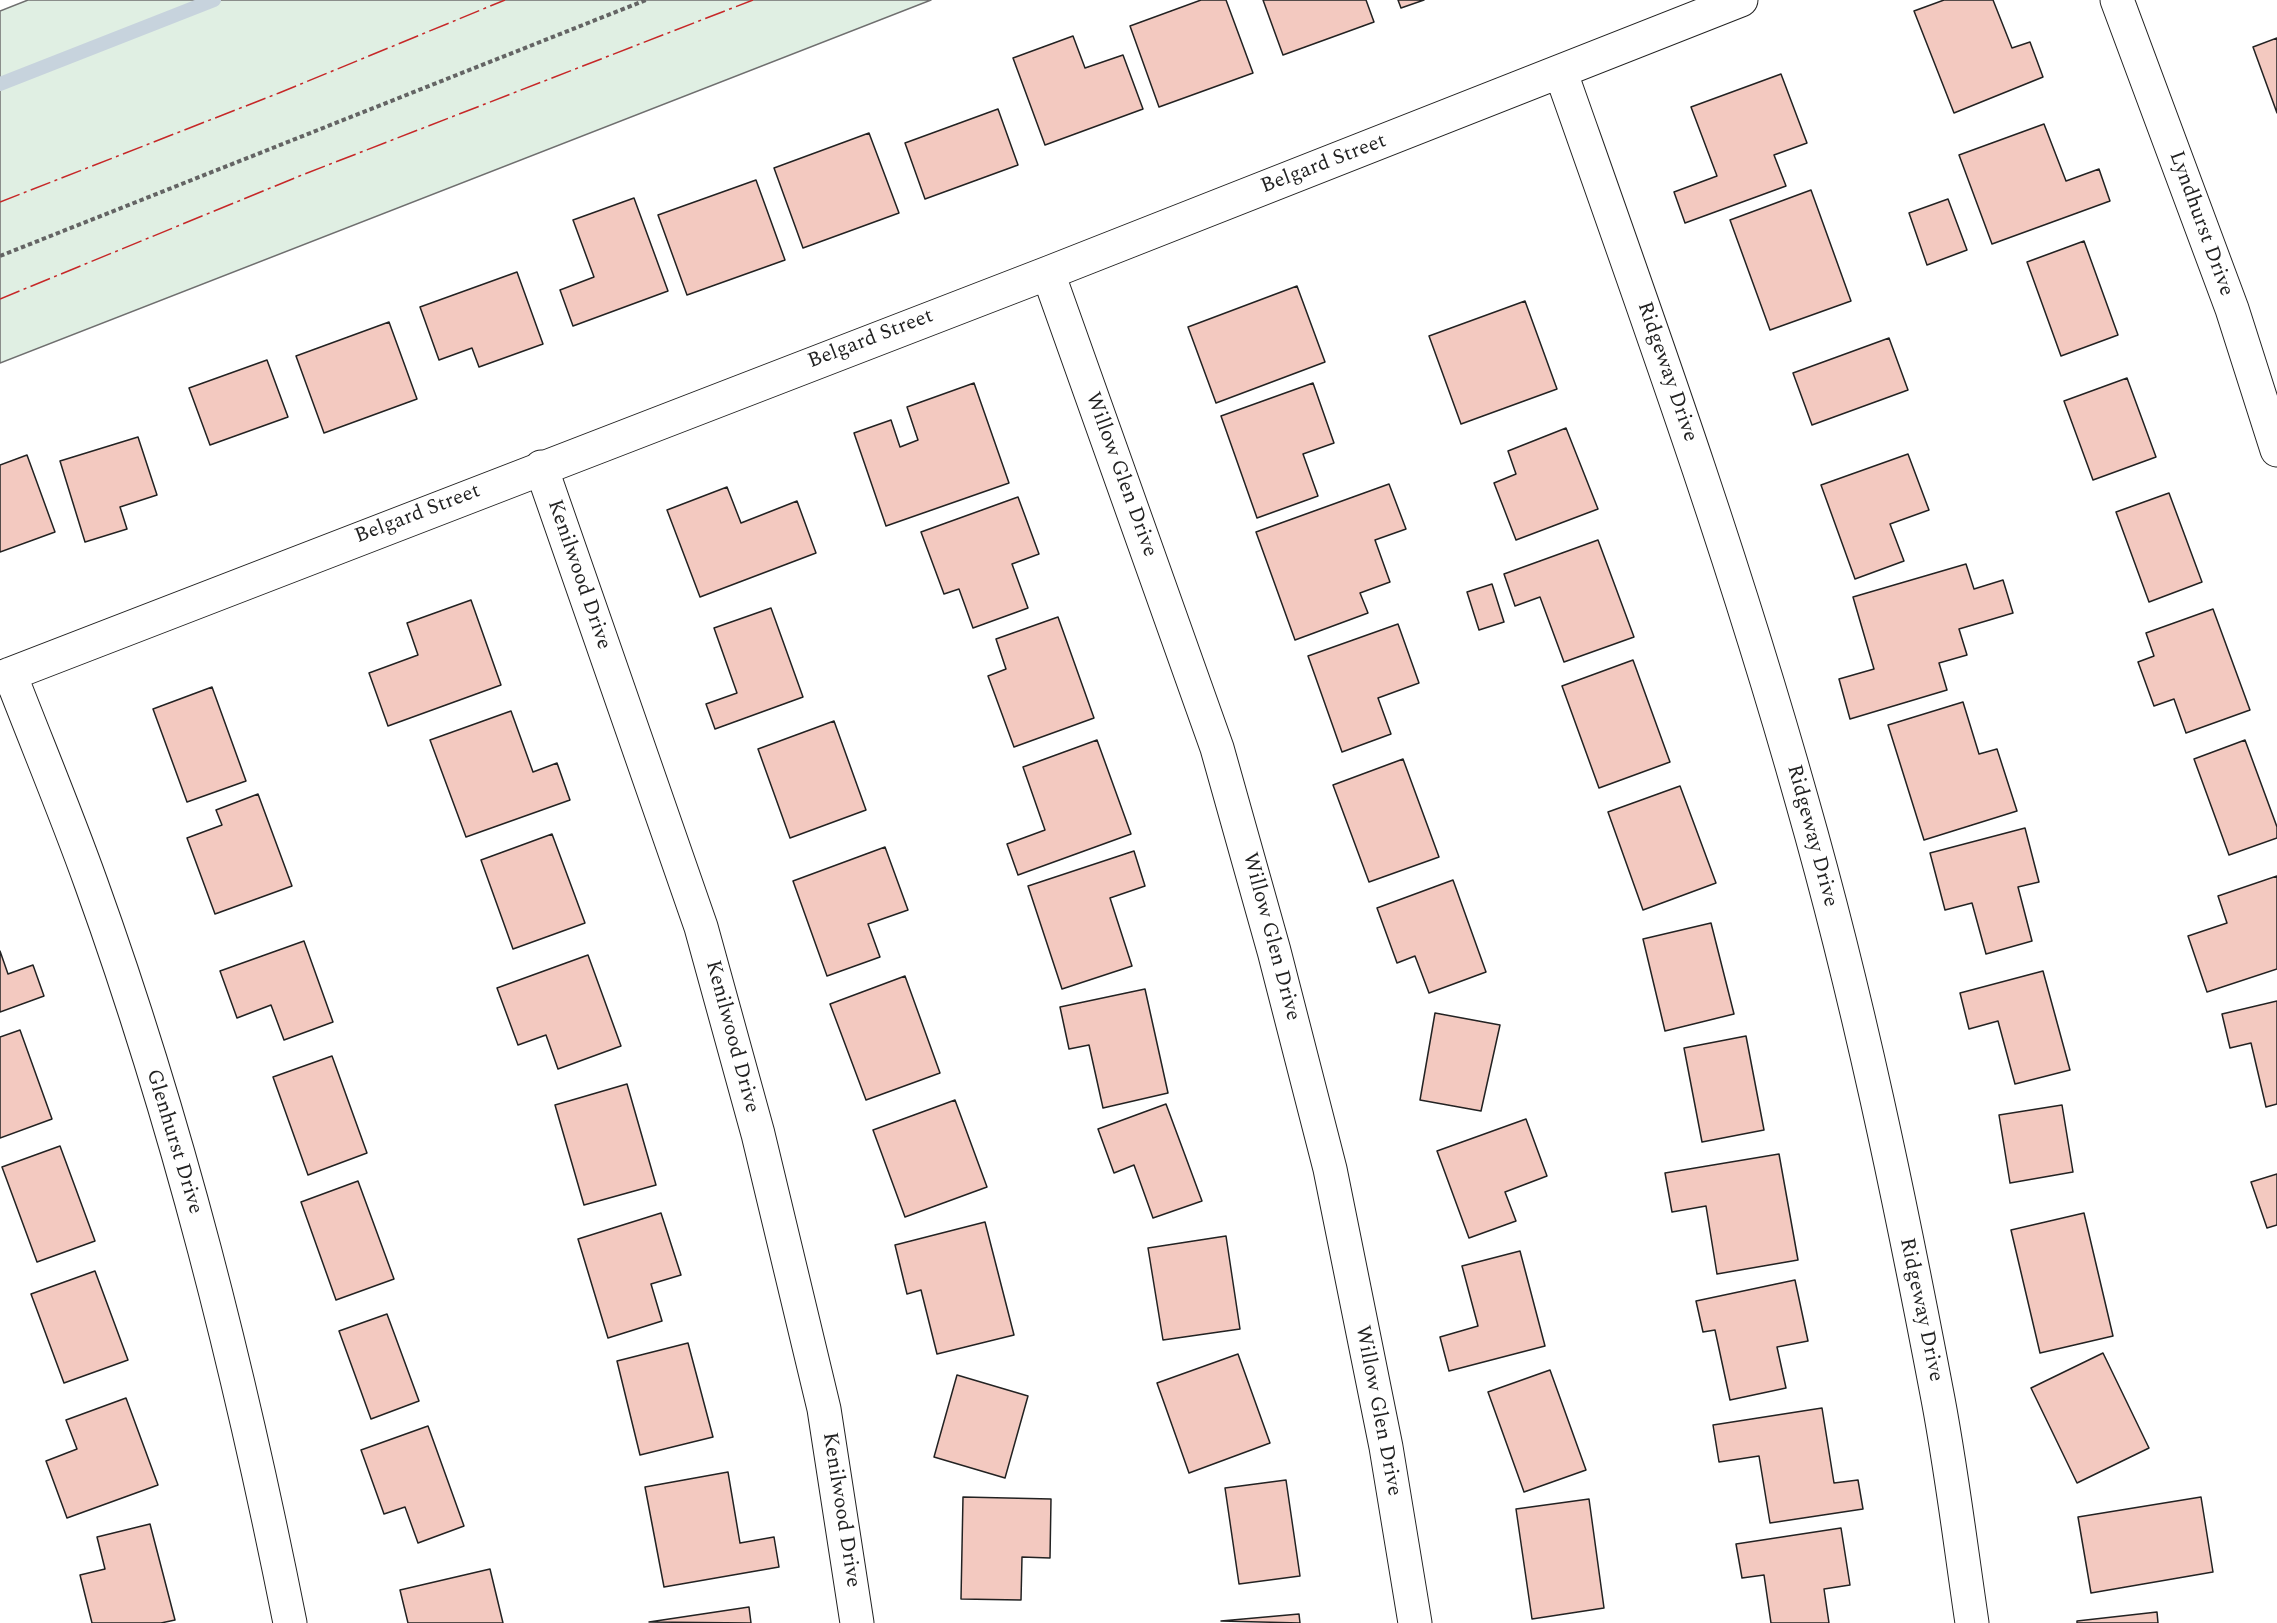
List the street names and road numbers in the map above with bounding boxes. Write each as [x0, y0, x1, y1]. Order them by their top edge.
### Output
street label: Belgard Street [1258, 130, 1390, 200]
street label: Lyndhurst Drive [2162, 148, 2238, 300]
street label: Ridgeway Drive [1630, 299, 1702, 445]
street label: Belgard Street [805, 305, 937, 375]
street label: Willow Glen Drive [1079, 389, 1161, 561]
street label: Belgard Street [352, 480, 484, 550]
street label: Kenilwood Drive [541, 497, 615, 653]
street label: Ridgeway Drive [1780, 762, 1842, 910]
street label: Willow Glen Drive [1235, 850, 1305, 1024]
street label: Kenilwood Drive [699, 958, 763, 1116]
street label: Glenhurst Drive [139, 1067, 207, 1217]
street label: Ridgeway Drive [1892, 1236, 1948, 1384]
street label: Willow Glen Drive [1348, 1324, 1406, 1498]
street label: Kenilwood Drive [815, 1431, 865, 1589]

